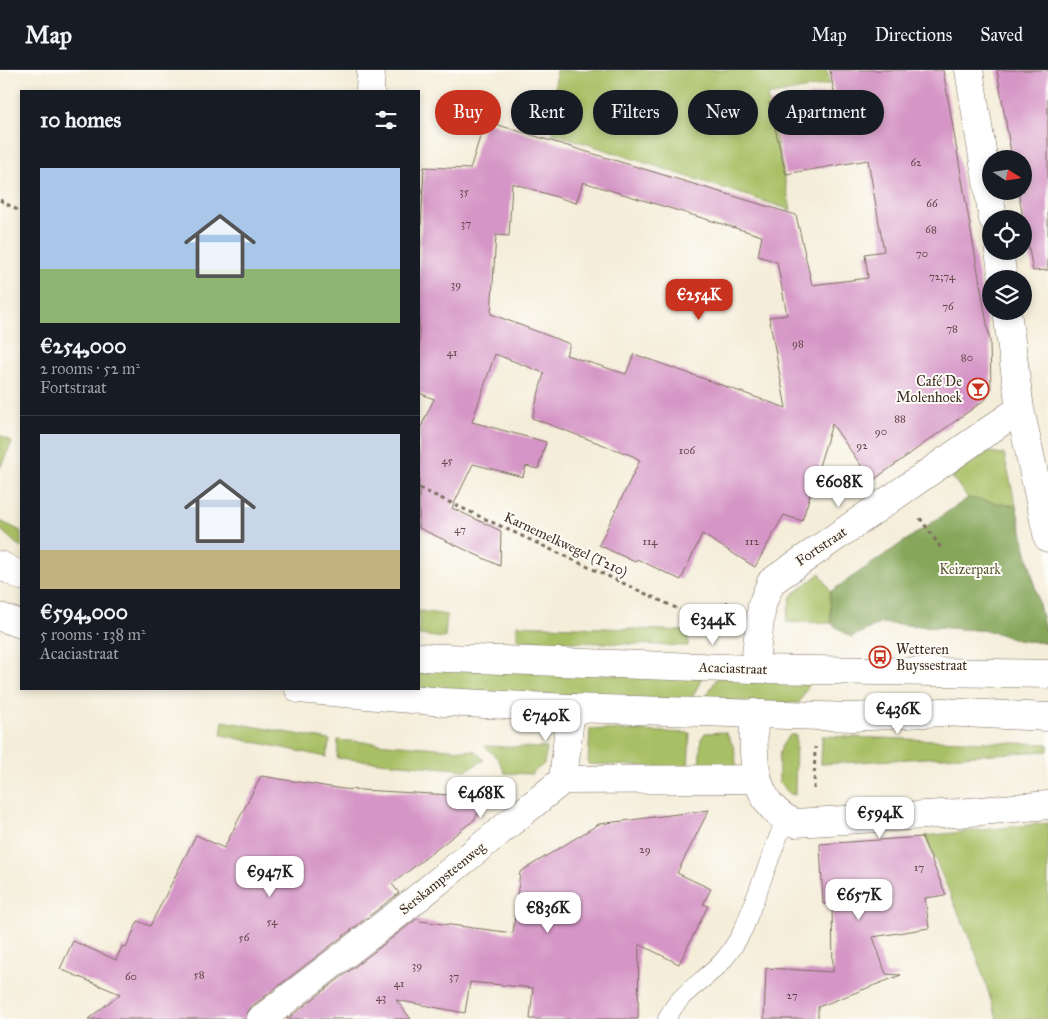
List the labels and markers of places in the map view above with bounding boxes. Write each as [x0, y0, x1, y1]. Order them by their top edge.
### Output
pin: €254K [664, 278, 734, 321]
place label: Café De Molenhoek [896, 373, 962, 406]
bar icon: Café De Molenhoek [966, 377, 990, 401]
pin: €608K [804, 466, 874, 508]
pin: €344K [678, 604, 748, 646]
place label: Wetteren Buyssestraat [896, 641, 967, 674]
bus stop icon: Wetteren Buyssestraat [868, 645, 892, 669]
pin: €436K [863, 692, 933, 735]
pin: €740K [511, 700, 581, 742]
pin: €468K [446, 776, 516, 819]
pin: €594K [845, 796, 915, 839]
pin: €947K [235, 856, 305, 898]
pin: €657K [824, 878, 894, 921]
pin: €836K [513, 892, 583, 934]

